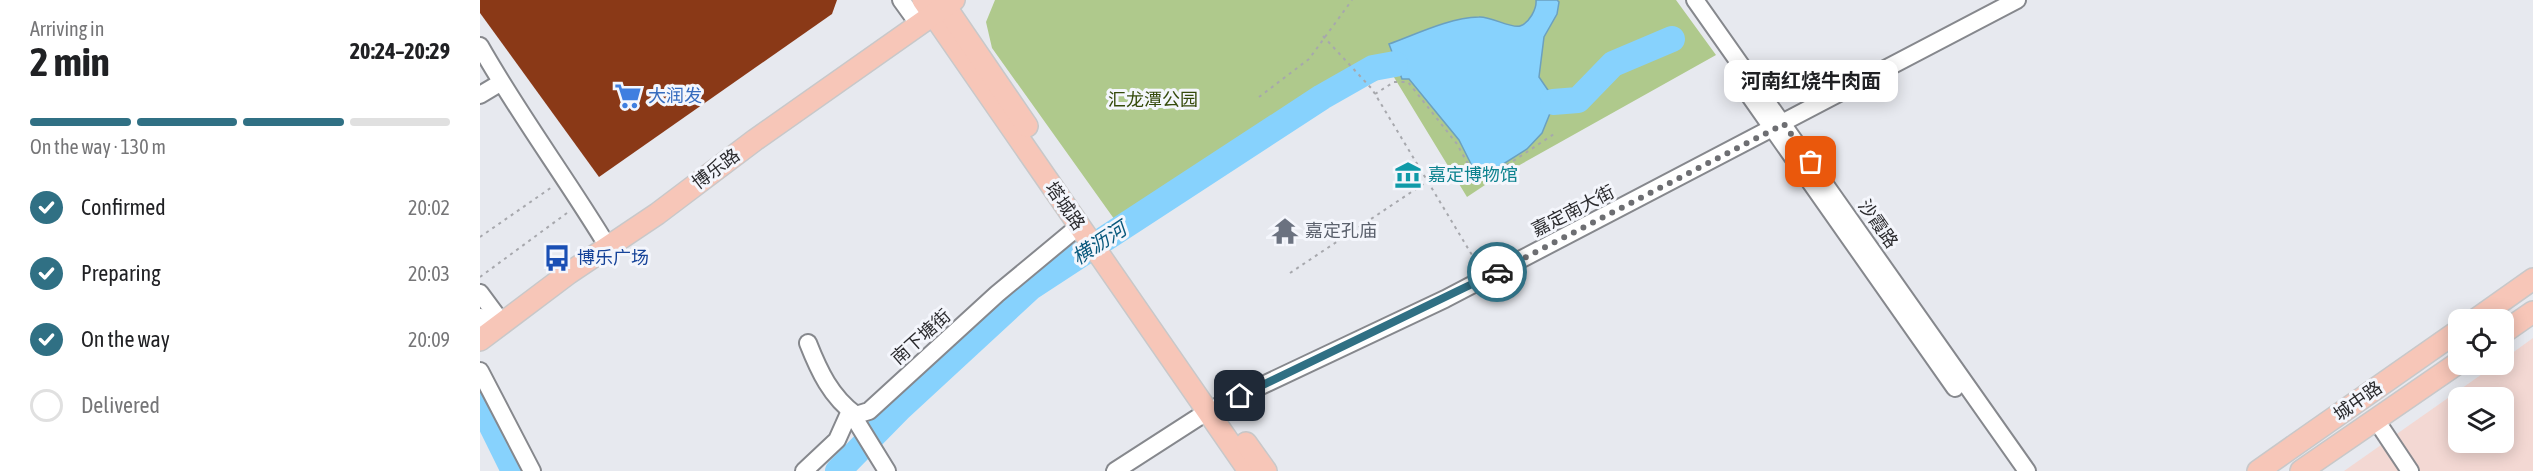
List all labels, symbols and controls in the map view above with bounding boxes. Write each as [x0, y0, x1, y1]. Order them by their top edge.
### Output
text: Arriving in [30, 17, 104, 40]
text: 20:24–20:29 [350, 38, 450, 64]
text: 2 min [30, 40, 110, 84]
callout: 河南红烧牛肉面 [1724, 60, 1898, 102]
text: 河南红烧牛肉面 [1741, 69, 1881, 92]
supermarket icon: 大润发 [613, 81, 643, 111]
place label: 大润发 [648, 85, 702, 106]
park label: 汇龙潭公园 [1108, 89, 1198, 110]
text: On the way · 130 m [30, 135, 166, 158]
pin [1785, 136, 1836, 187]
street label: 博乐路 [688, 144, 744, 193]
icon: bag [1794, 145, 1827, 178]
museum icon: 嘉定博物馆 [1393, 160, 1423, 190]
place label: 嘉定博物馆 [1428, 164, 1518, 185]
street label: 塔城路 [1041, 178, 1089, 234]
street label: 嘉定南大街 [1528, 181, 1618, 240]
icon: check [30, 191, 63, 224]
text: Confirmed [81, 194, 166, 220]
text: 20:02 [408, 196, 450, 219]
street label: 沙霞路 [1854, 196, 1902, 252]
water label: 横沥河 [1067, 214, 1134, 269]
temple icon: 嘉定孔庙 [1270, 216, 1300, 246]
place label: 嘉定孔庙 [1305, 220, 1377, 241]
courier [1467, 242, 1527, 302]
bus stop icon: 博乐广场 [542, 243, 572, 273]
place label: 博乐广场 [577, 247, 649, 268]
icon: car [1481, 256, 1514, 289]
icon: check [30, 257, 63, 290]
text: Preparing [81, 260, 161, 286]
text: 20:03 [408, 262, 450, 285]
street label: 南下塘街 [887, 305, 954, 369]
map controls [2448, 309, 2514, 453]
button: locate [2448, 309, 2514, 375]
icon: check [30, 323, 63, 356]
text: On the way [81, 326, 170, 352]
text: 20:09 [408, 328, 450, 351]
pin [1214, 370, 1265, 421]
street label: 城中路 [2330, 377, 2386, 425]
icon: home [1223, 379, 1256, 412]
button: layers [2448, 387, 2514, 453]
text: Delivered [81, 392, 160, 418]

